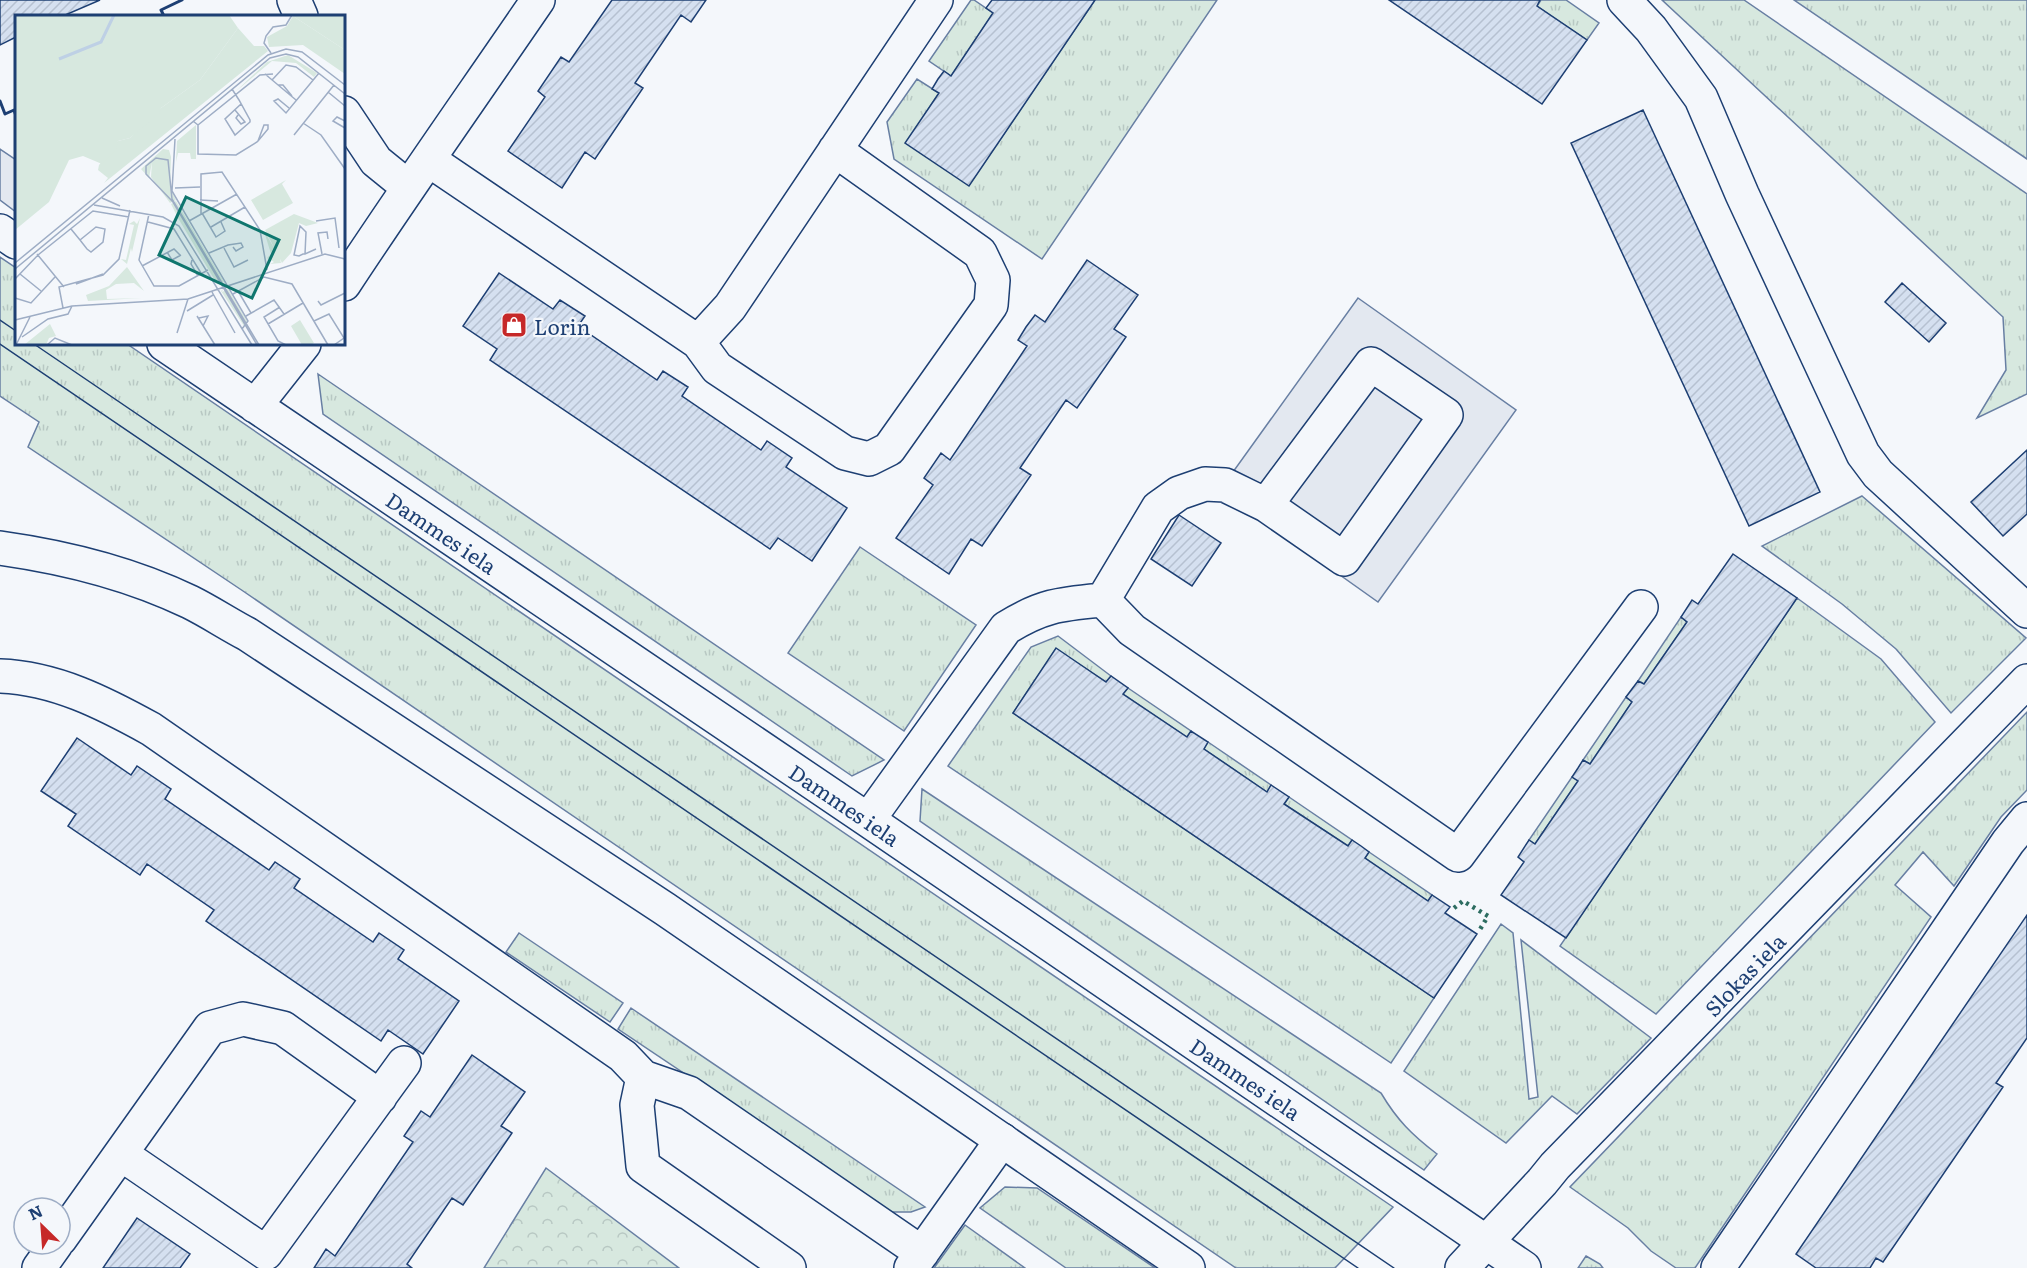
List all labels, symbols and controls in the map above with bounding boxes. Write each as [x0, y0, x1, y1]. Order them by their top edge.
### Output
inset map [15, 15, 345, 345]
shop icon: Lorin [499, 310, 529, 340]
place label: Lorin [534, 310, 590, 341]
street label: Dammes iela [380, 483, 504, 581]
street label: Dammes iela [783, 755, 907, 853]
street label: Slokas iela [1696, 925, 1792, 1022]
street label: Dammes iela [1184, 1029, 1308, 1127]
north arrow [12, 1196, 72, 1256]
text: N [24, 1198, 46, 1225]

